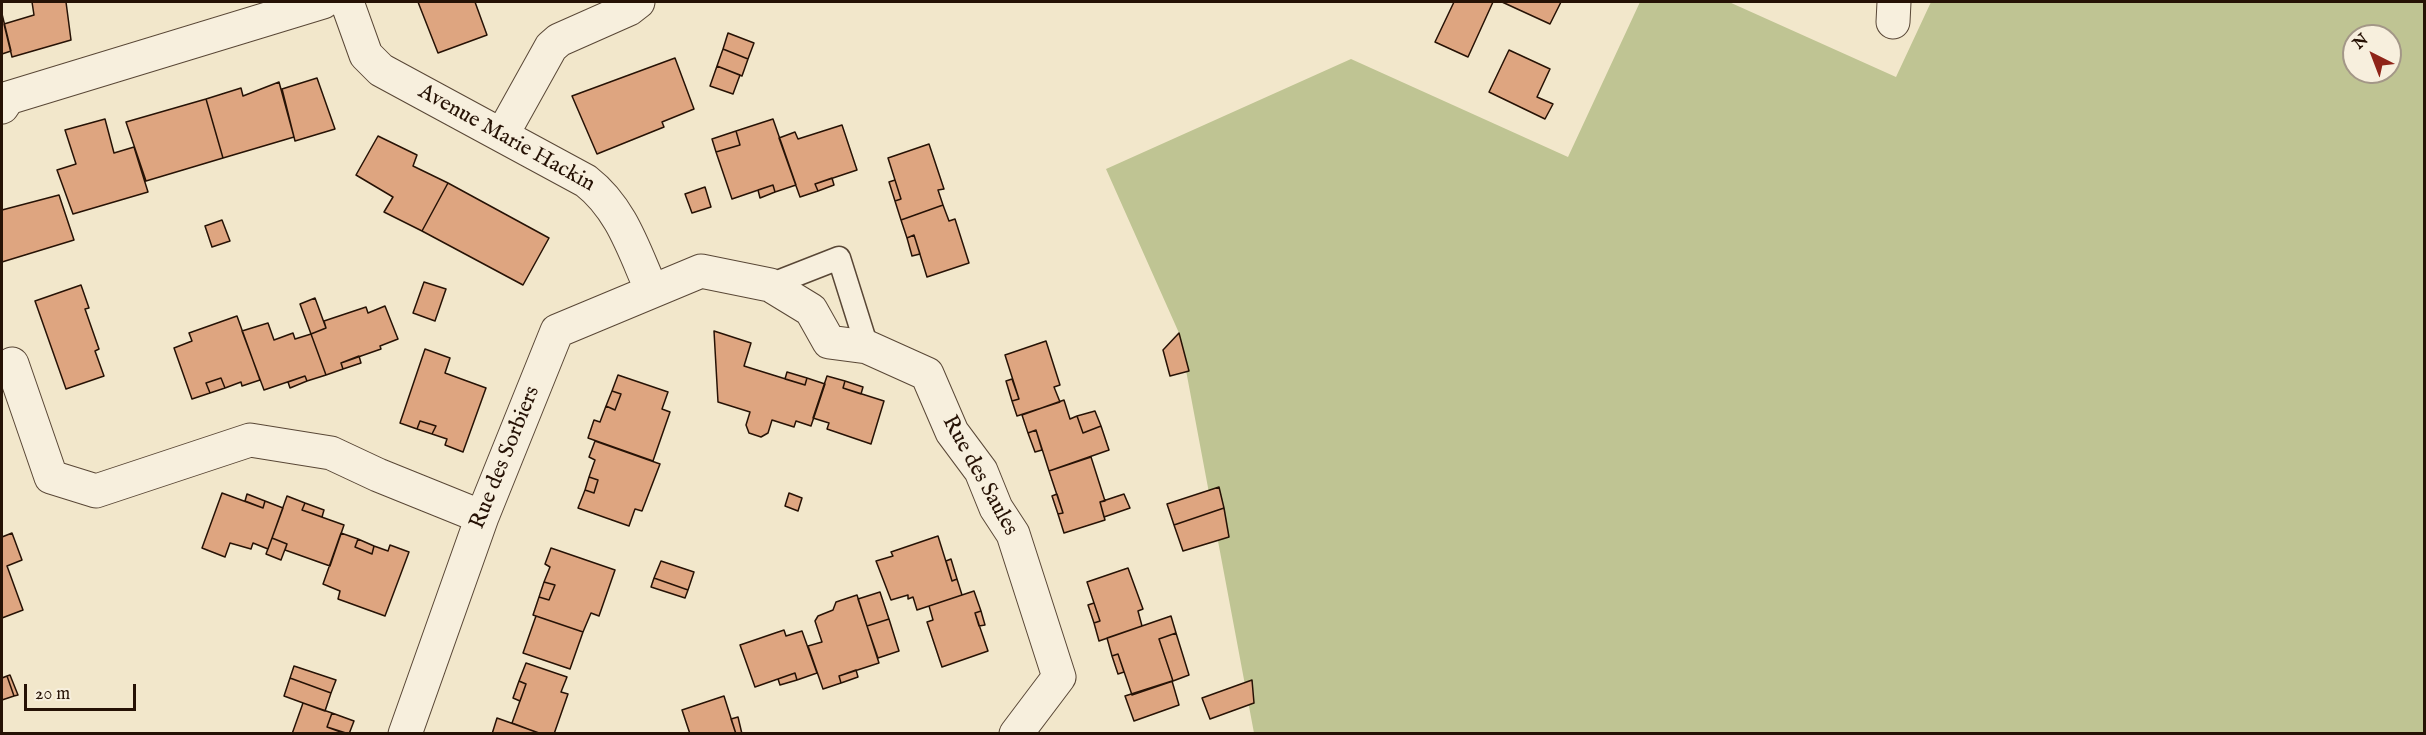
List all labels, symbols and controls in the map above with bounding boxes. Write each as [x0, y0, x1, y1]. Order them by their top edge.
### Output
north arrow [2342, 24, 2402, 84]
text: N [2349, 30, 2373, 54]
street label: Avenue Marie Hackin [413, 79, 599, 199]
street label: Rue des Sorbiers [465, 383, 547, 533]
street label: Rue des Saules [935, 411, 1023, 541]
scale bar [27, 672, 140, 710]
text: 20 m [35, 683, 70, 706]

